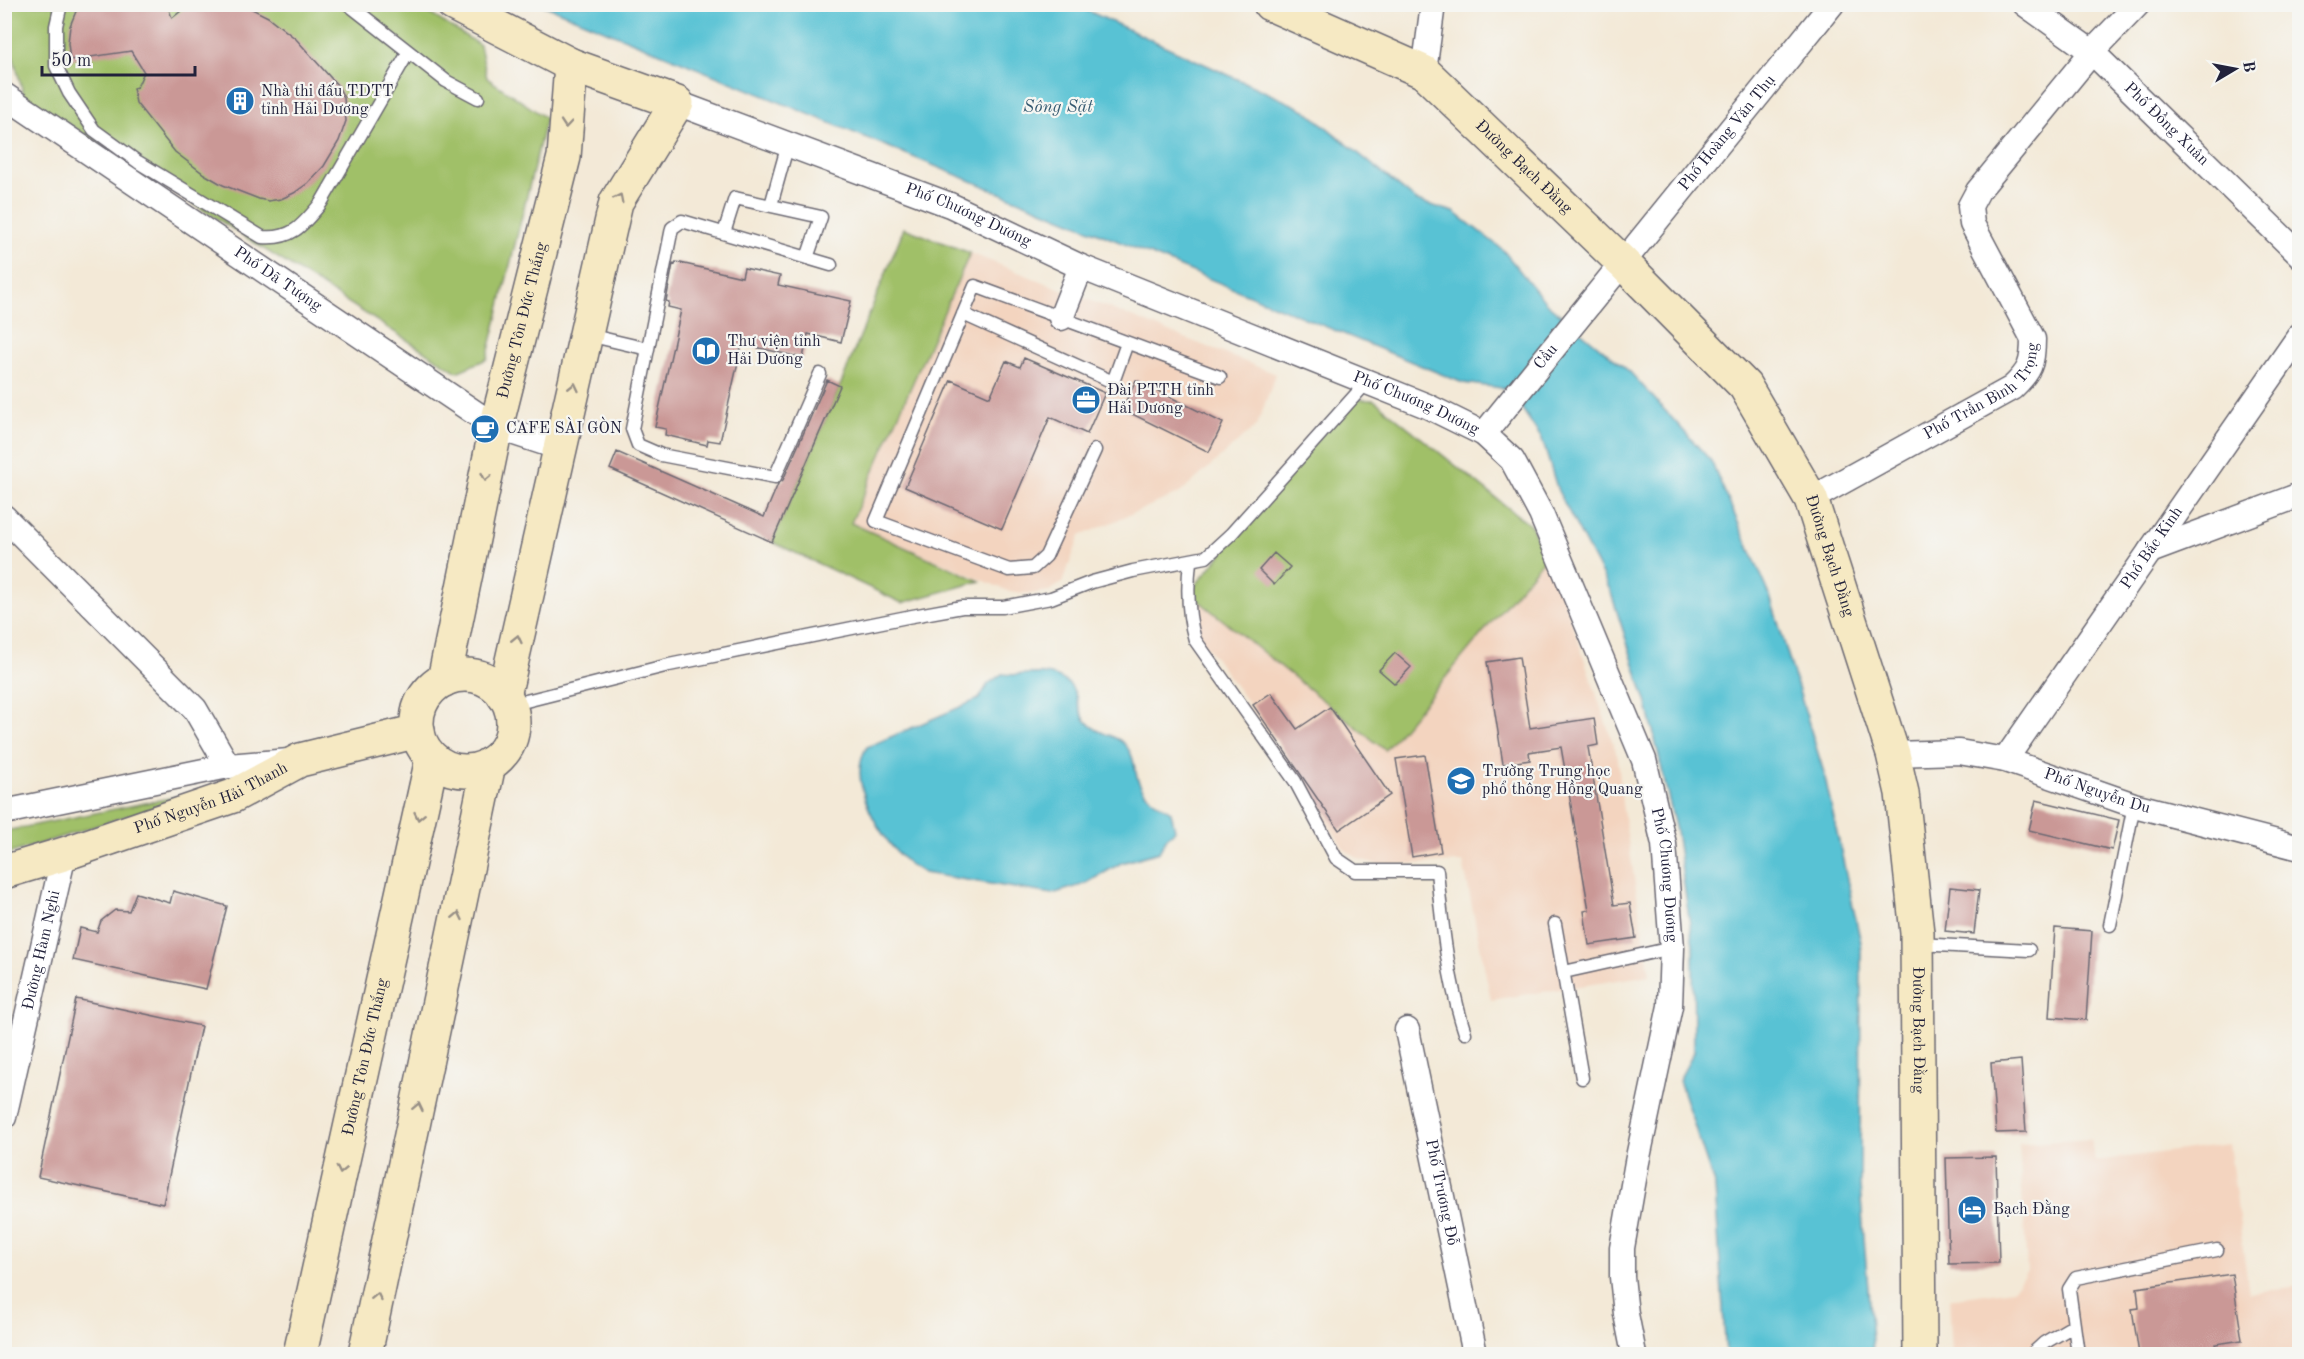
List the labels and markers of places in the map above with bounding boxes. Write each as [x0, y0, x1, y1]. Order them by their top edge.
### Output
place label: Nhà thi đấu TDTT tỉnh Hải Dương [261, 82, 394, 118]
building icon: Nhà thi đấu TDTT tỉnh Hải Dương [224, 85, 256, 117]
place label: Thư viện tỉnh Hải Dương [727, 334, 821, 368]
library icon: Thư viện tỉnh Hải Dương [690, 335, 722, 367]
place label: Đài PTTH tỉnh Hải Dương [1107, 383, 1214, 417]
office icon: Đài PTTH tỉnh Hải Dương [1070, 384, 1102, 416]
cafe icon: CAFE SÀI GÒN [469, 413, 501, 445]
place label: CAFE SÀI GÒN [506, 416, 622, 437]
place label: Trường Trung học phổ thông Hồng Quang [1482, 764, 1643, 798]
school or university icon: Trường Trung học phổ thông Hồng Quang [1445, 765, 1477, 797]
hotel icon: Bạch Đằng [1956, 1194, 1988, 1226]
place label: Bạch Đằng [1993, 1199, 2070, 1218]

